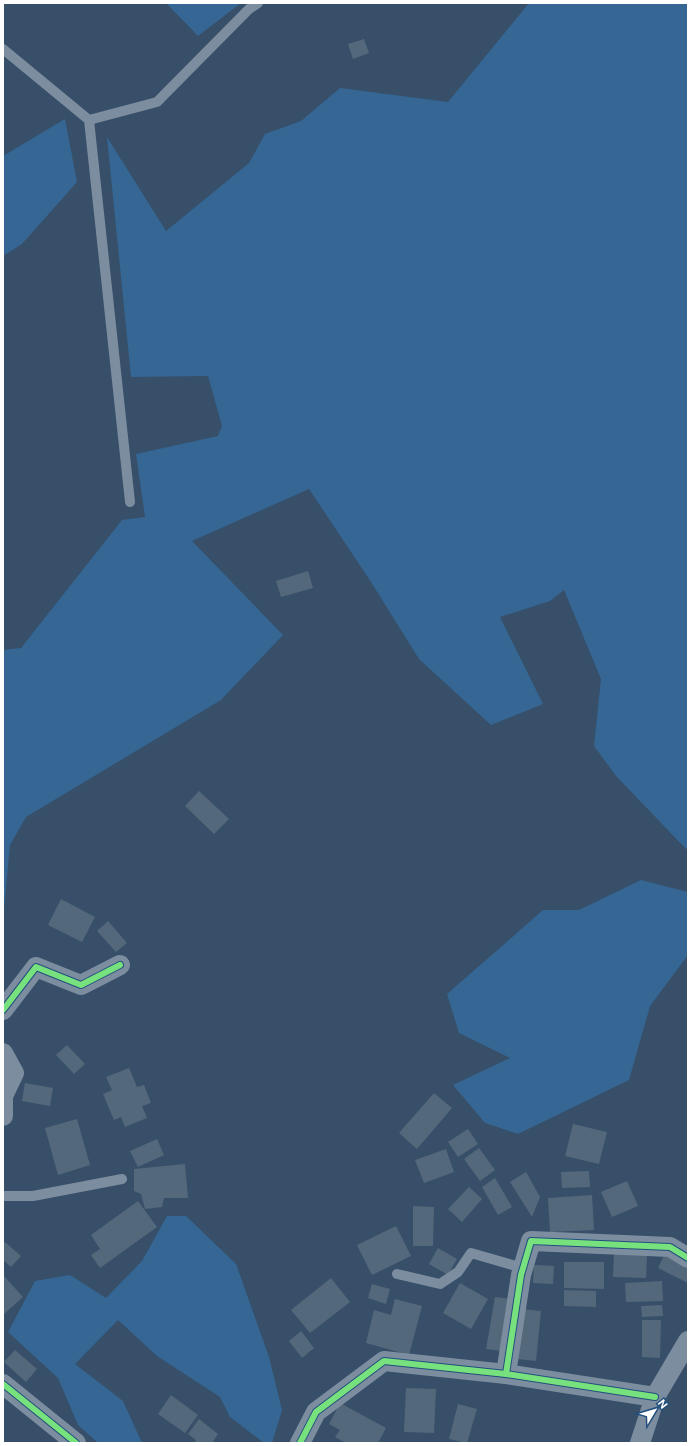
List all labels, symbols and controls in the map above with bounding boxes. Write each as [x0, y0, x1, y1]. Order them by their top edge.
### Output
north arrow [635, 1390, 675, 1430]
text: N [655, 1396, 671, 1411]

